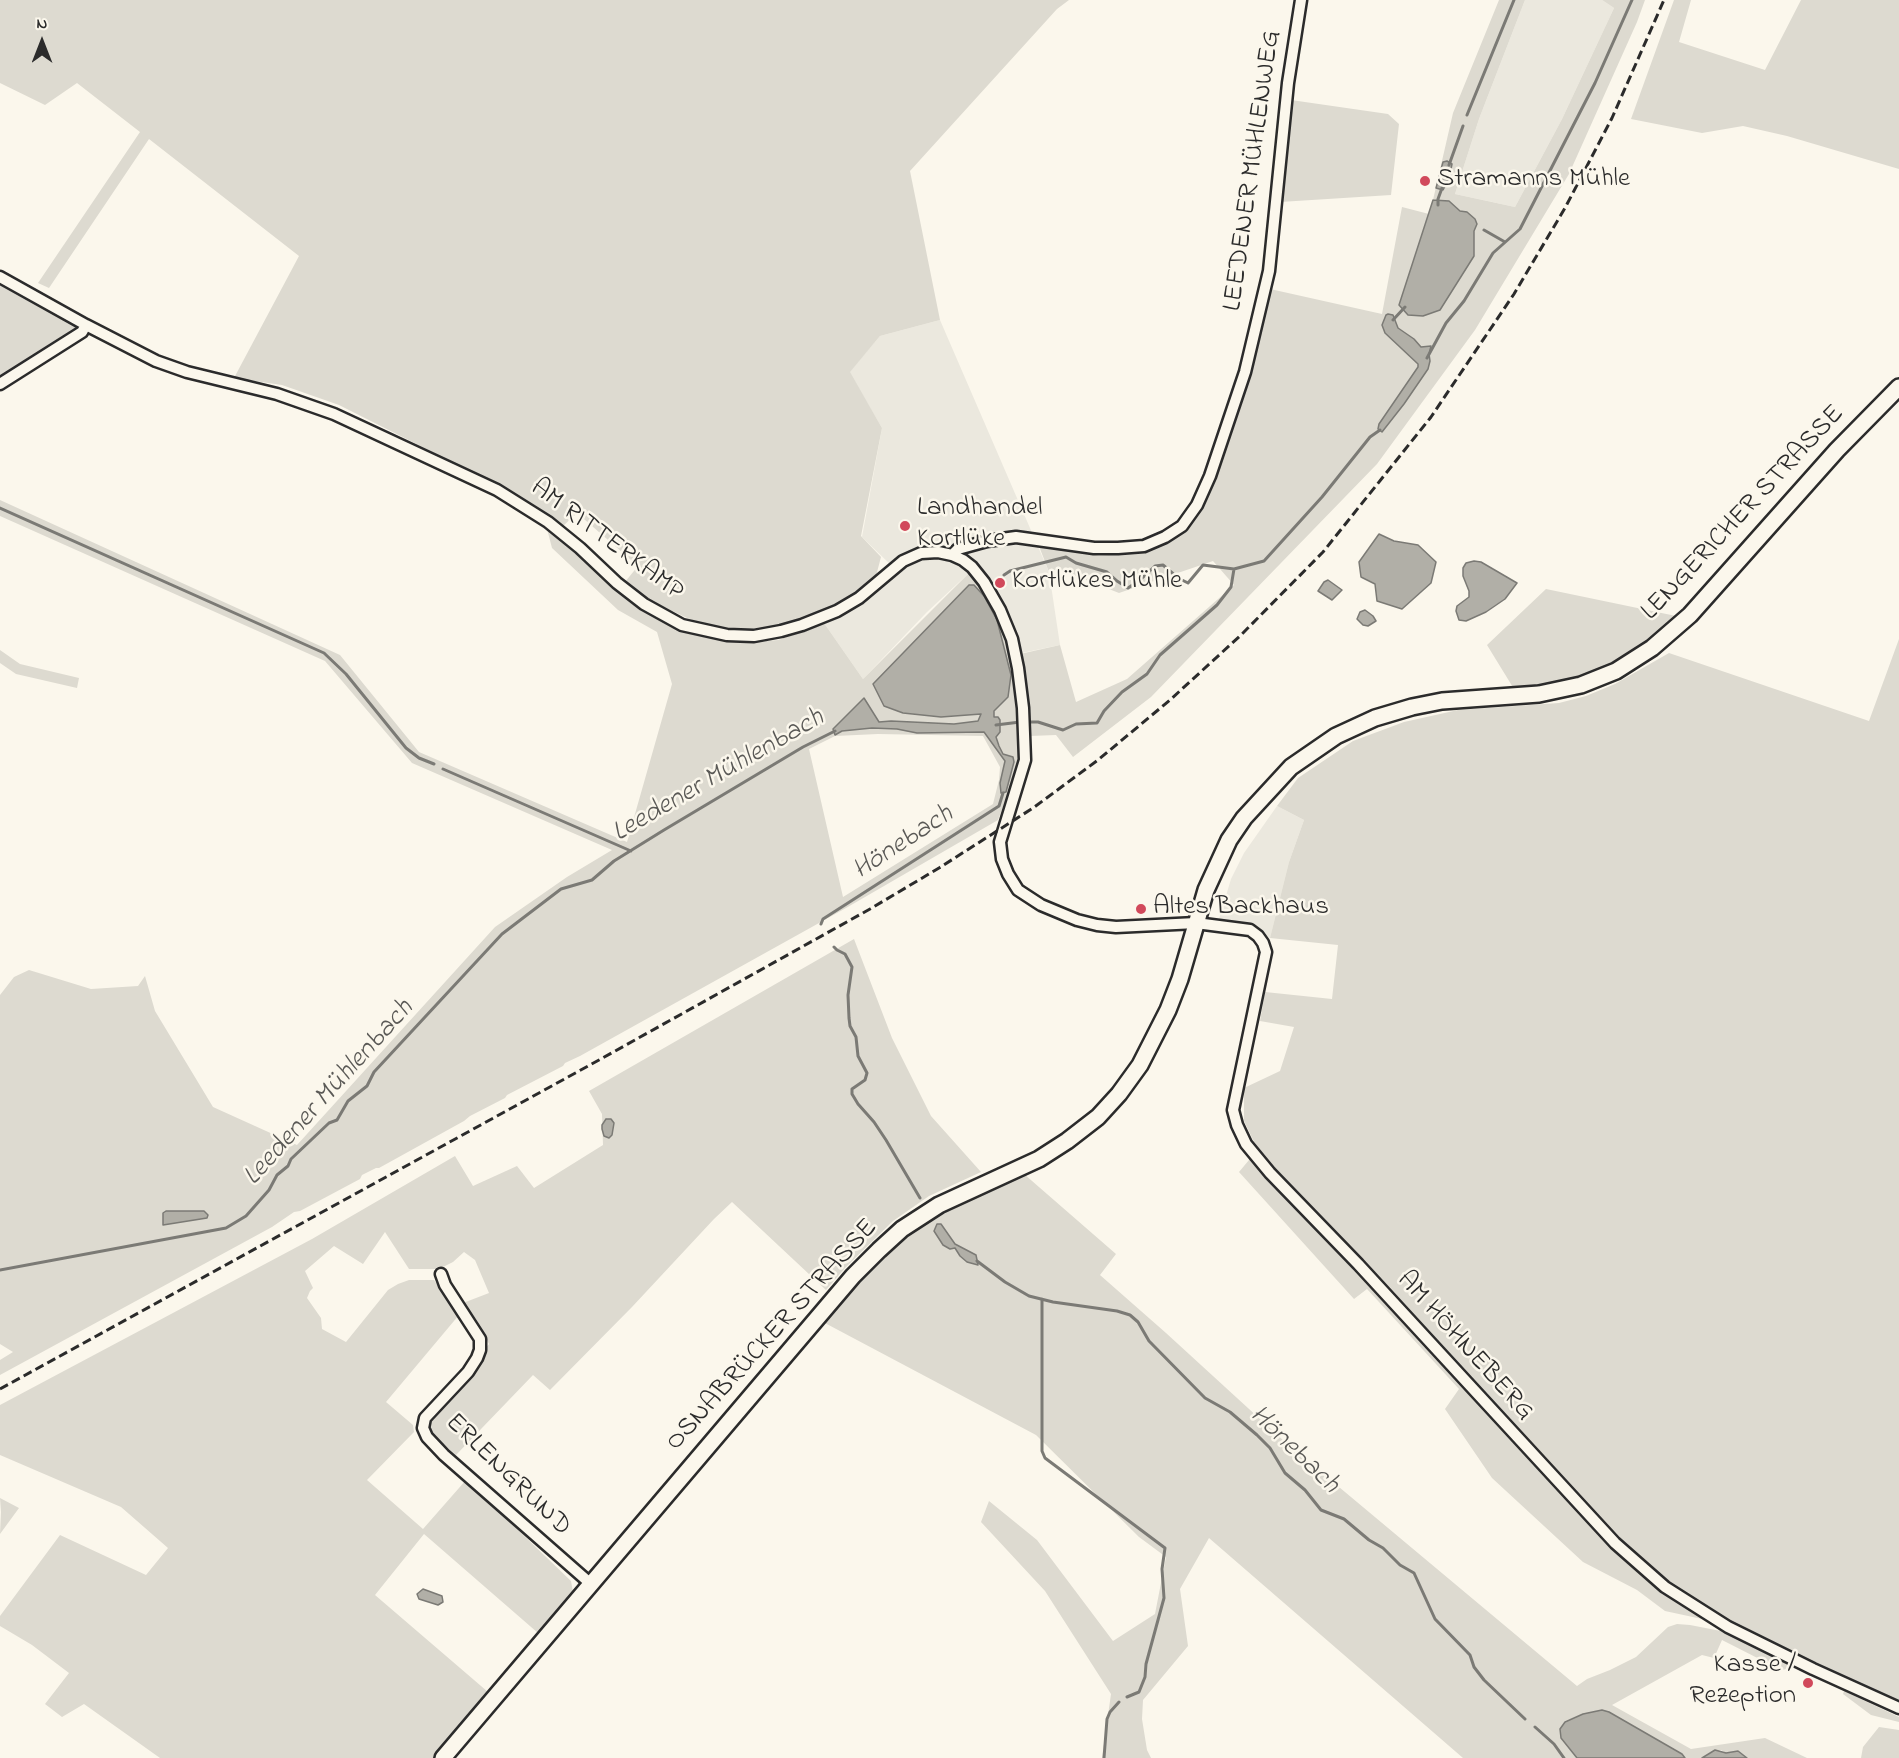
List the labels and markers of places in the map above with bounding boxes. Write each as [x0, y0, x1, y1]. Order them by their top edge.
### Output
place label: Stramanns Mühle [1437, 165, 1630, 197]
marker: Stramanns Mühle [1418, 174, 1432, 188]
place label: Landhandel Kortlüke [917, 494, 1043, 557]
marker: Landhandel Kortlüke [898, 519, 912, 533]
place label: Kortlükes Mühle [1012, 567, 1182, 599]
marker: Kortlükes Mühle [993, 576, 1007, 590]
place label: Altes Backhaus [1153, 893, 1329, 925]
marker: Altes Backhaus [1134, 902, 1148, 916]
place label: Kasse / Rezeption [1690, 1651, 1796, 1714]
marker: Kasse / Rezeption [1801, 1676, 1815, 1690]

